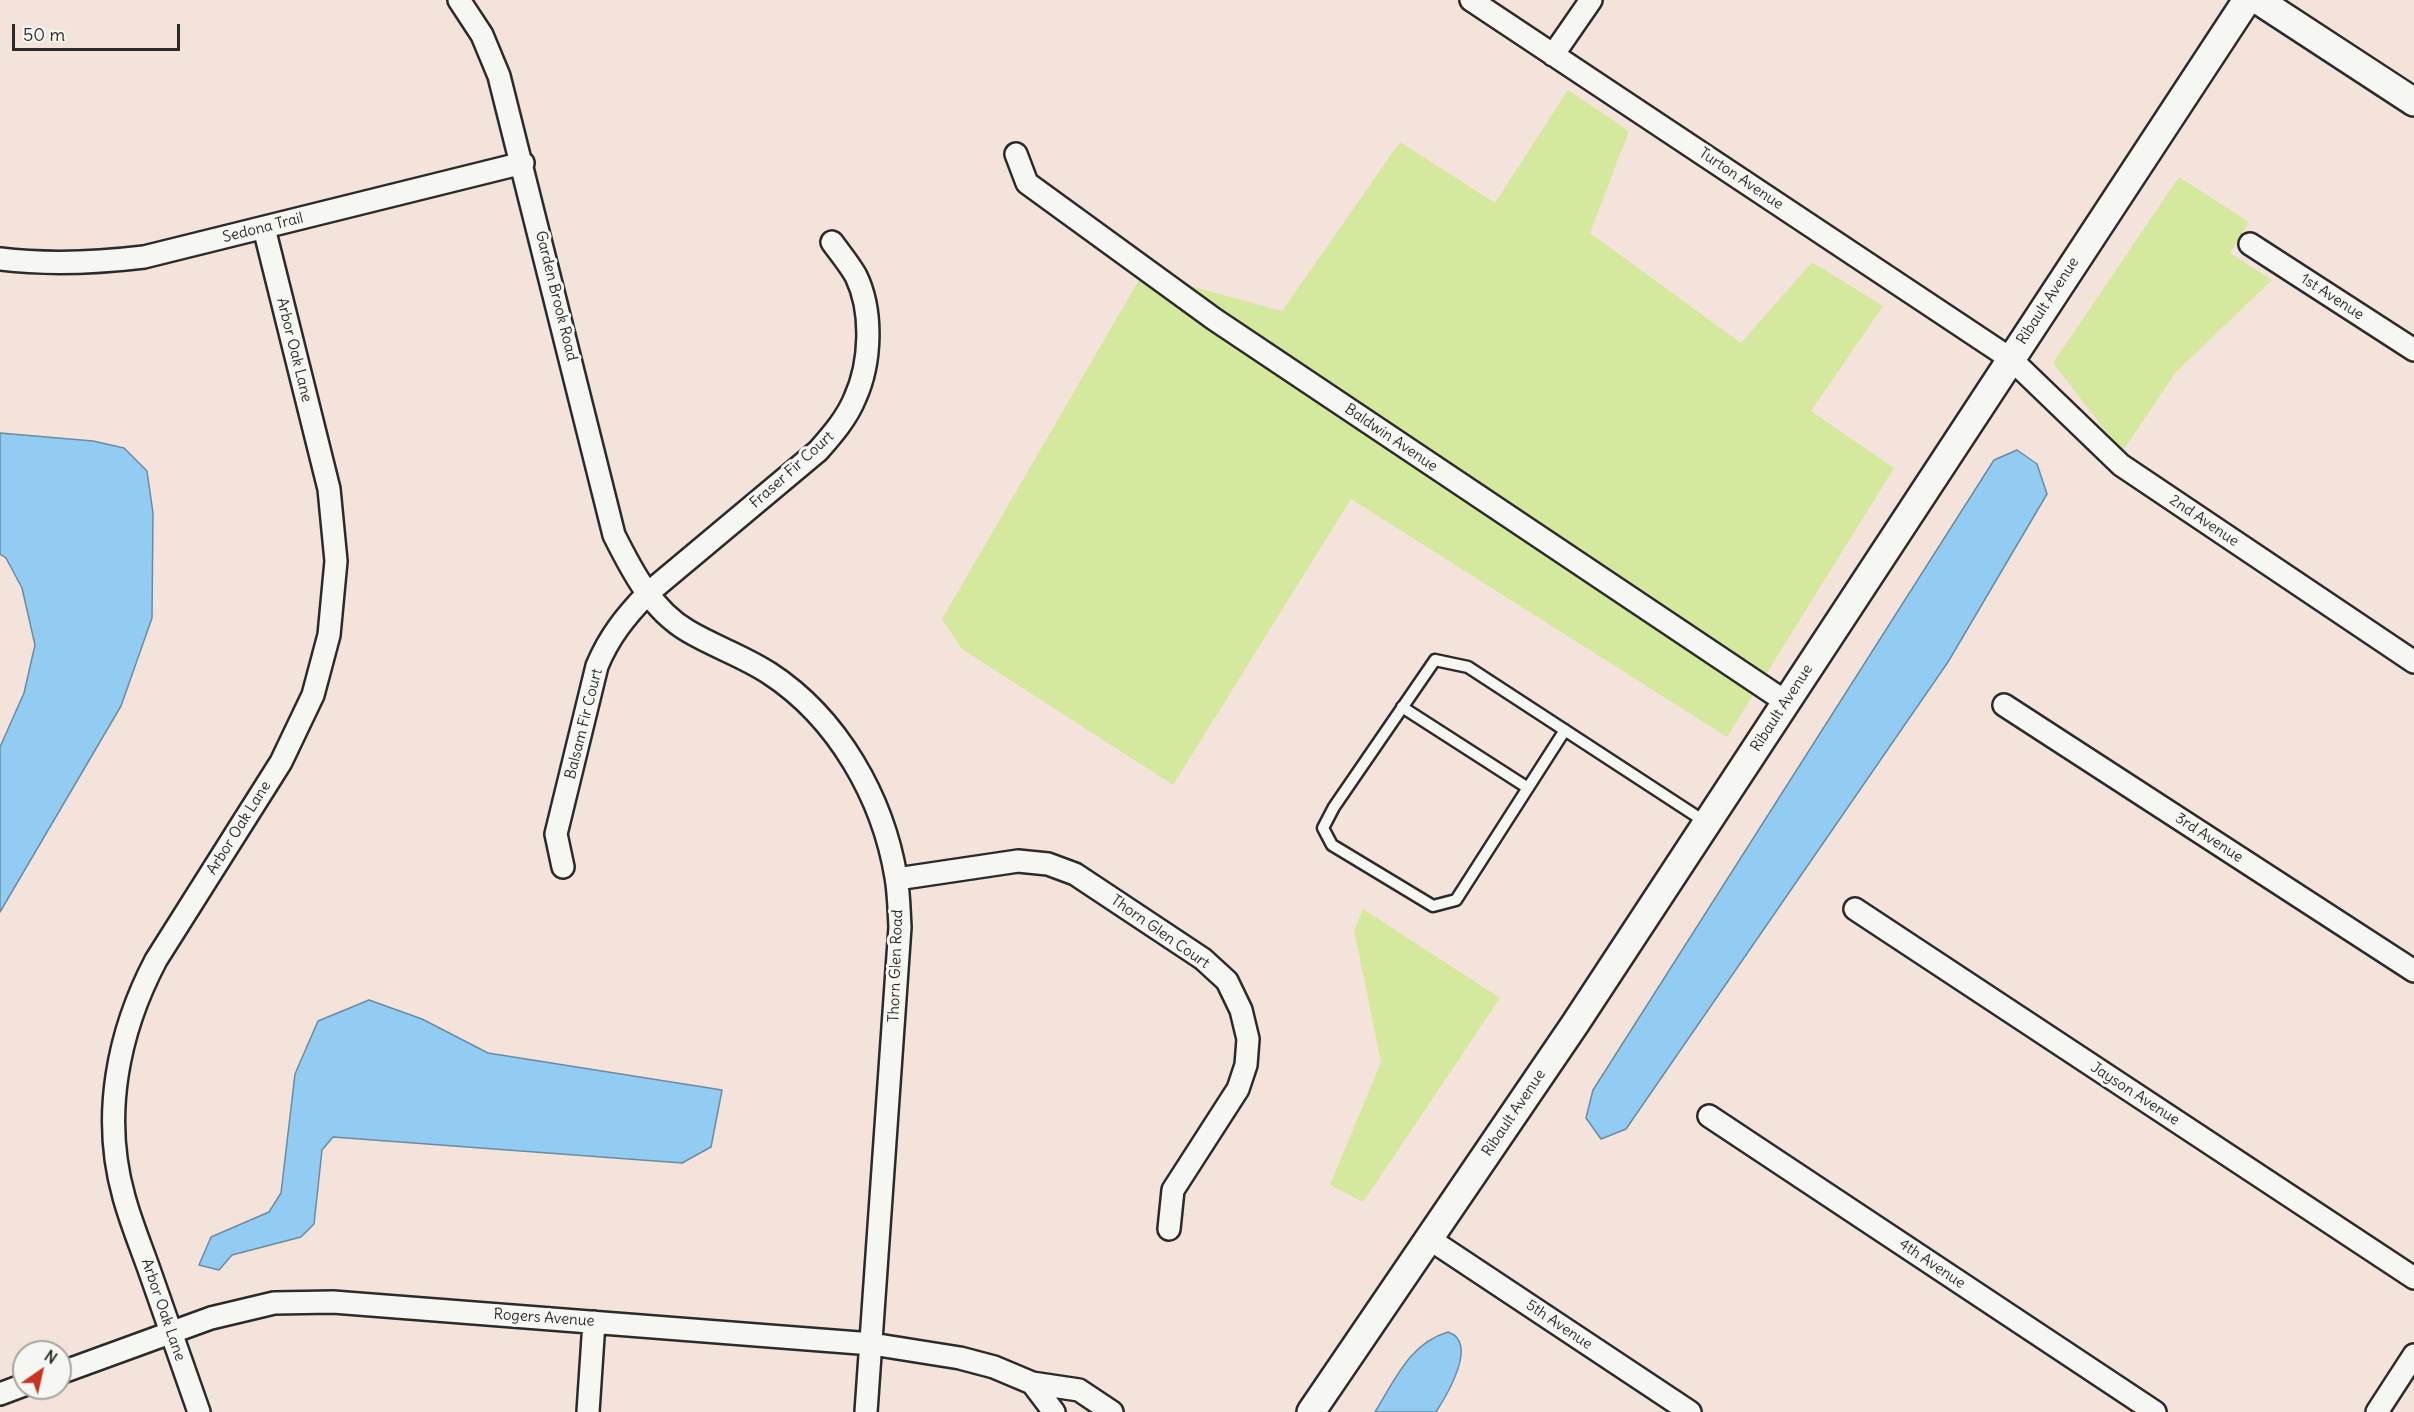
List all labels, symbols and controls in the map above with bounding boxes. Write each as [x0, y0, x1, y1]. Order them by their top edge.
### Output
scale bar [15, 12, 183, 50]
text: 50 m [23, 23, 65, 46]
street label: Turton Avenue [1695, 144, 1787, 214]
street label: Sedona Trail [221, 209, 305, 247]
street label: Garden Brook Road [531, 229, 581, 363]
street label: Ribault Avenue [2013, 254, 2083, 348]
street label: 1st Avenue [2297, 270, 2367, 324]
street label: Arbor Oak Lane [272, 296, 316, 404]
street label: Baldwin Avenue [1341, 400, 1441, 476]
street label: Fraser Fir Court [746, 428, 838, 512]
street label: 2nd Avenue [2166, 491, 2242, 551]
street label: Ribault Avenue [1747, 661, 1817, 755]
street label: Balsam Fir Court [562, 667, 606, 781]
street label: Arbor Oak Lane [203, 778, 275, 878]
street label: 3rd Avenue [2172, 809, 2246, 867]
street label: Thorn Glen Court [1107, 891, 1213, 973]
street label: Thorn Glen Road [885, 909, 907, 1023]
street label: Jayson Avenue [2087, 1059, 2183, 1129]
street label: Ribault Avenue [1478, 1066, 1550, 1160]
street label: 4th Avenue [1895, 1235, 1969, 1293]
street label: Arbor Oak Lane [137, 1257, 189, 1363]
street label: 5th Avenue [1522, 1296, 1596, 1354]
street label: Rogers Avenue [493, 1305, 595, 1331]
north arrow [12, 1340, 72, 1400]
text: N [41, 1345, 61, 1368]

